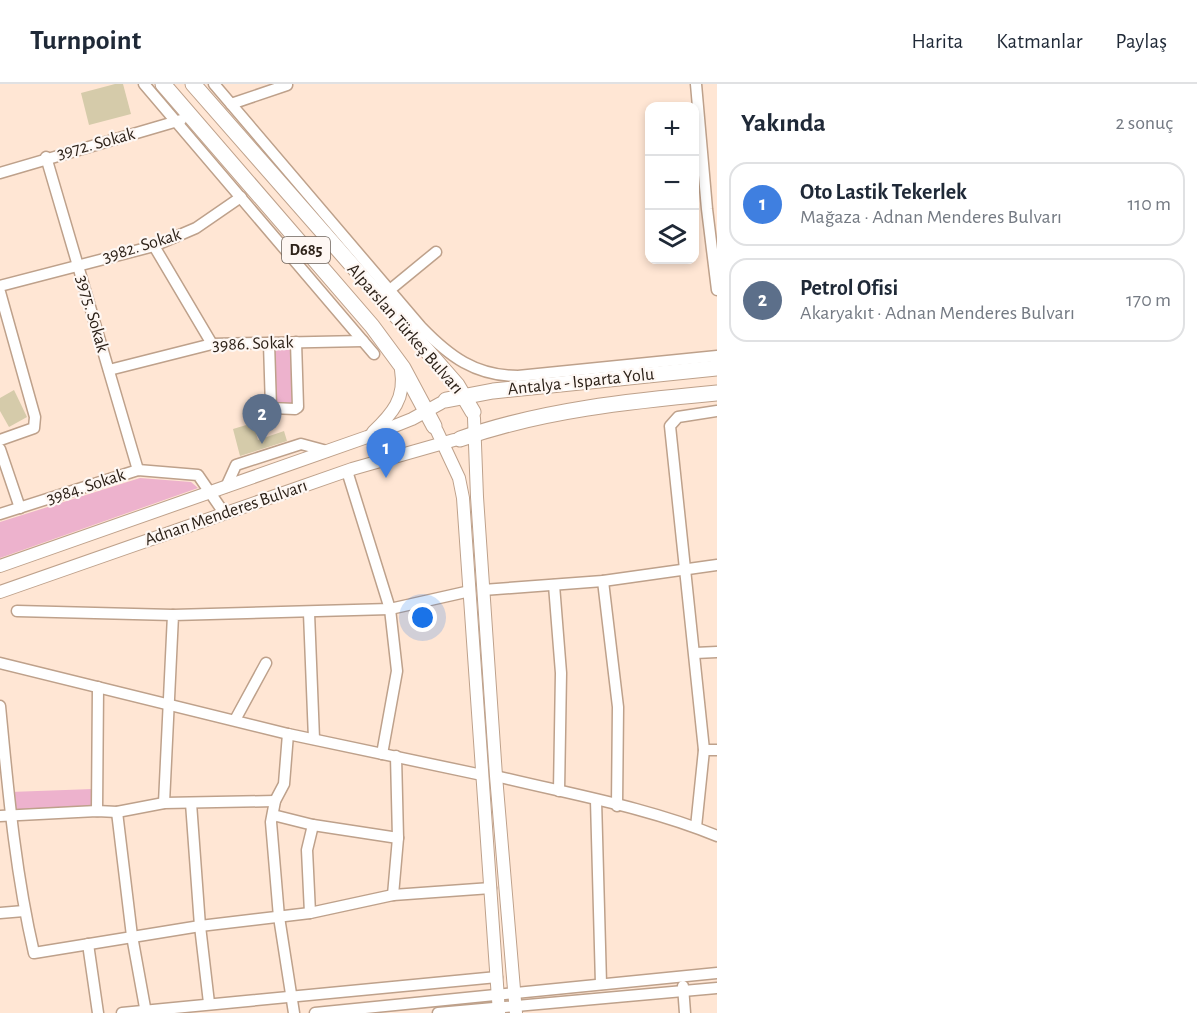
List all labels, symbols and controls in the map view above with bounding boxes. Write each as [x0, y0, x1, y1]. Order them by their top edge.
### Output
text: Turnpoint [30, 27, 141, 55]
text: Harita [912, 31, 963, 52]
text: Katmanlar [996, 31, 1083, 52]
text: Paylaş [1116, 31, 1167, 52]
map controls [645, 102, 699, 264]
button: + [645, 102, 699, 156]
text: Yakında [741, 110, 826, 136]
text: 2 sonuç [1115, 113, 1173, 133]
street label: 3972. Sokak [55, 125, 138, 163]
button: − [645, 156, 699, 210]
text: Oto Lastik Tekerlek [800, 181, 967, 203]
text: 1 [759, 194, 766, 214]
text: 110 m [1127, 194, 1171, 214]
text: Mağaza · Adnan Menderes Bulvarı [800, 207, 1062, 227]
button: layers [645, 210, 699, 264]
street label: 3982. Sokak [101, 225, 184, 266]
road number: D685 [282, 237, 330, 263]
street label: Alparslan Türkeş Bulvarı [344, 260, 466, 398]
street label: 3975. Sokak [72, 273, 112, 355]
text: Petrol Ofisi [800, 277, 898, 299]
text: 2 [758, 290, 767, 310]
text: 170 m [1126, 290, 1171, 310]
text: Akaryakıt · Adnan Menderes Bulvarı [800, 303, 1075, 323]
street label: 3986. Sokak [212, 334, 295, 354]
street label: Antalya - Isparta Yolu [507, 365, 655, 399]
pin: 2 [242, 394, 282, 444]
pin: 1 [366, 428, 406, 478]
street label: 3984. Sokak [44, 466, 128, 508]
street label: Adnan Menderes Bulvarı [142, 477, 310, 549]
your location [408, 603, 437, 632]

